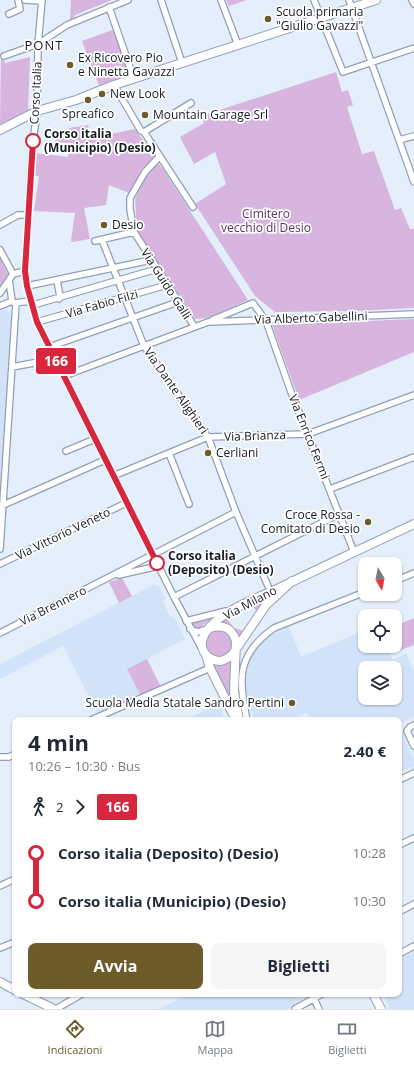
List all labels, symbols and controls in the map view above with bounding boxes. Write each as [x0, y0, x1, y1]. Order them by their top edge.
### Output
place label: Scuola primaria "Giulio Gavazzi" [276, 3, 363, 34]
marker: Scuola primaria "Giulio Gavazzi" [263, 14, 273, 24]
district label: PONT [25, 36, 63, 54]
place label: Ex Ricovero Pio e Ninetta Gavazzi [78, 49, 175, 80]
marker: Ex Ricovero Pio e Ninetta Gavazzi [65, 60, 75, 70]
street label: Corso Italia [25, 61, 46, 125]
place label: New Look [110, 85, 166, 102]
marker: New Look [97, 89, 107, 99]
marker: Spreafico [83, 95, 93, 105]
place label: Spreafico [62, 105, 114, 122]
place label: Mountain Garage Srl [153, 106, 268, 123]
marker: Mountain Garage Srl [140, 110, 150, 120]
place label: Corso italia (Municipio) (Desio) [44, 125, 156, 156]
marker: Corso italia (Municipio) (Desio) [25, 133, 41, 149]
park label: Cimitero vecchio di Desio [221, 205, 311, 236]
place label: Desio [112, 216, 143, 233]
marker: Desio [99, 220, 109, 230]
street label: Via Guido Galli [137, 245, 196, 322]
street label: Via Fabio Filzi [64, 285, 140, 322]
street label: Via Alberto Gabellini [254, 307, 368, 328]
street label: Via Dante Alighieri [140, 344, 213, 437]
line badge: 166 [33, 348, 79, 374]
text: 166 [44, 351, 68, 370]
street label: Via Enrico Fermi [285, 392, 334, 482]
street label: Via Brianza [224, 426, 286, 445]
place label: Cerliani [216, 444, 258, 461]
marker: Cerliani [203, 448, 213, 458]
street label: Via Vittorio Veneto [12, 503, 113, 564]
place label: Croce Rossa - Comitato di Desio [261, 506, 360, 537]
marker: Croce Rossa - Comitato di Desio [363, 517, 373, 527]
place label: Corso italia (Deposito) (Desio) [168, 547, 274, 578]
marker: Corso italia (Deposito) (Desio) [149, 555, 165, 571]
north arrow [358, 557, 402, 601]
map controls [358, 557, 402, 705]
street label: Via Brennero [16, 581, 89, 630]
street label: Via Milano [220, 581, 279, 624]
button: locate [358, 609, 402, 653]
button: layers [358, 661, 402, 705]
place label: Scuola Media Statale Sandro Pertini [85, 694, 284, 711]
marker: Scuola Media Statale Sandro Pertini [287, 698, 297, 708]
text: 4 min [28, 727, 89, 757]
text: 2.40 € [344, 741, 386, 761]
text: 10:26 – 10:30 · Bus [28, 757, 140, 775]
icon: walk [28, 796, 50, 818]
icon: forward [69, 796, 91, 818]
text: 166 [105, 797, 129, 816]
text: 2 [56, 798, 63, 816]
text: Corso italia (Deposito) (Desio) [58, 843, 279, 863]
text: 10:28 [353, 844, 386, 862]
text: Corso italia (Municipio) (Desio) [58, 891, 286, 911]
text: 10:30 [353, 892, 386, 910]
button: Avvia [28, 943, 203, 989]
button: Biglietti [211, 943, 386, 989]
tab: Indicazioni [48, 1018, 102, 1057]
tab: Mappa [197, 1018, 233, 1057]
tab: Biglietti [328, 1018, 366, 1057]

